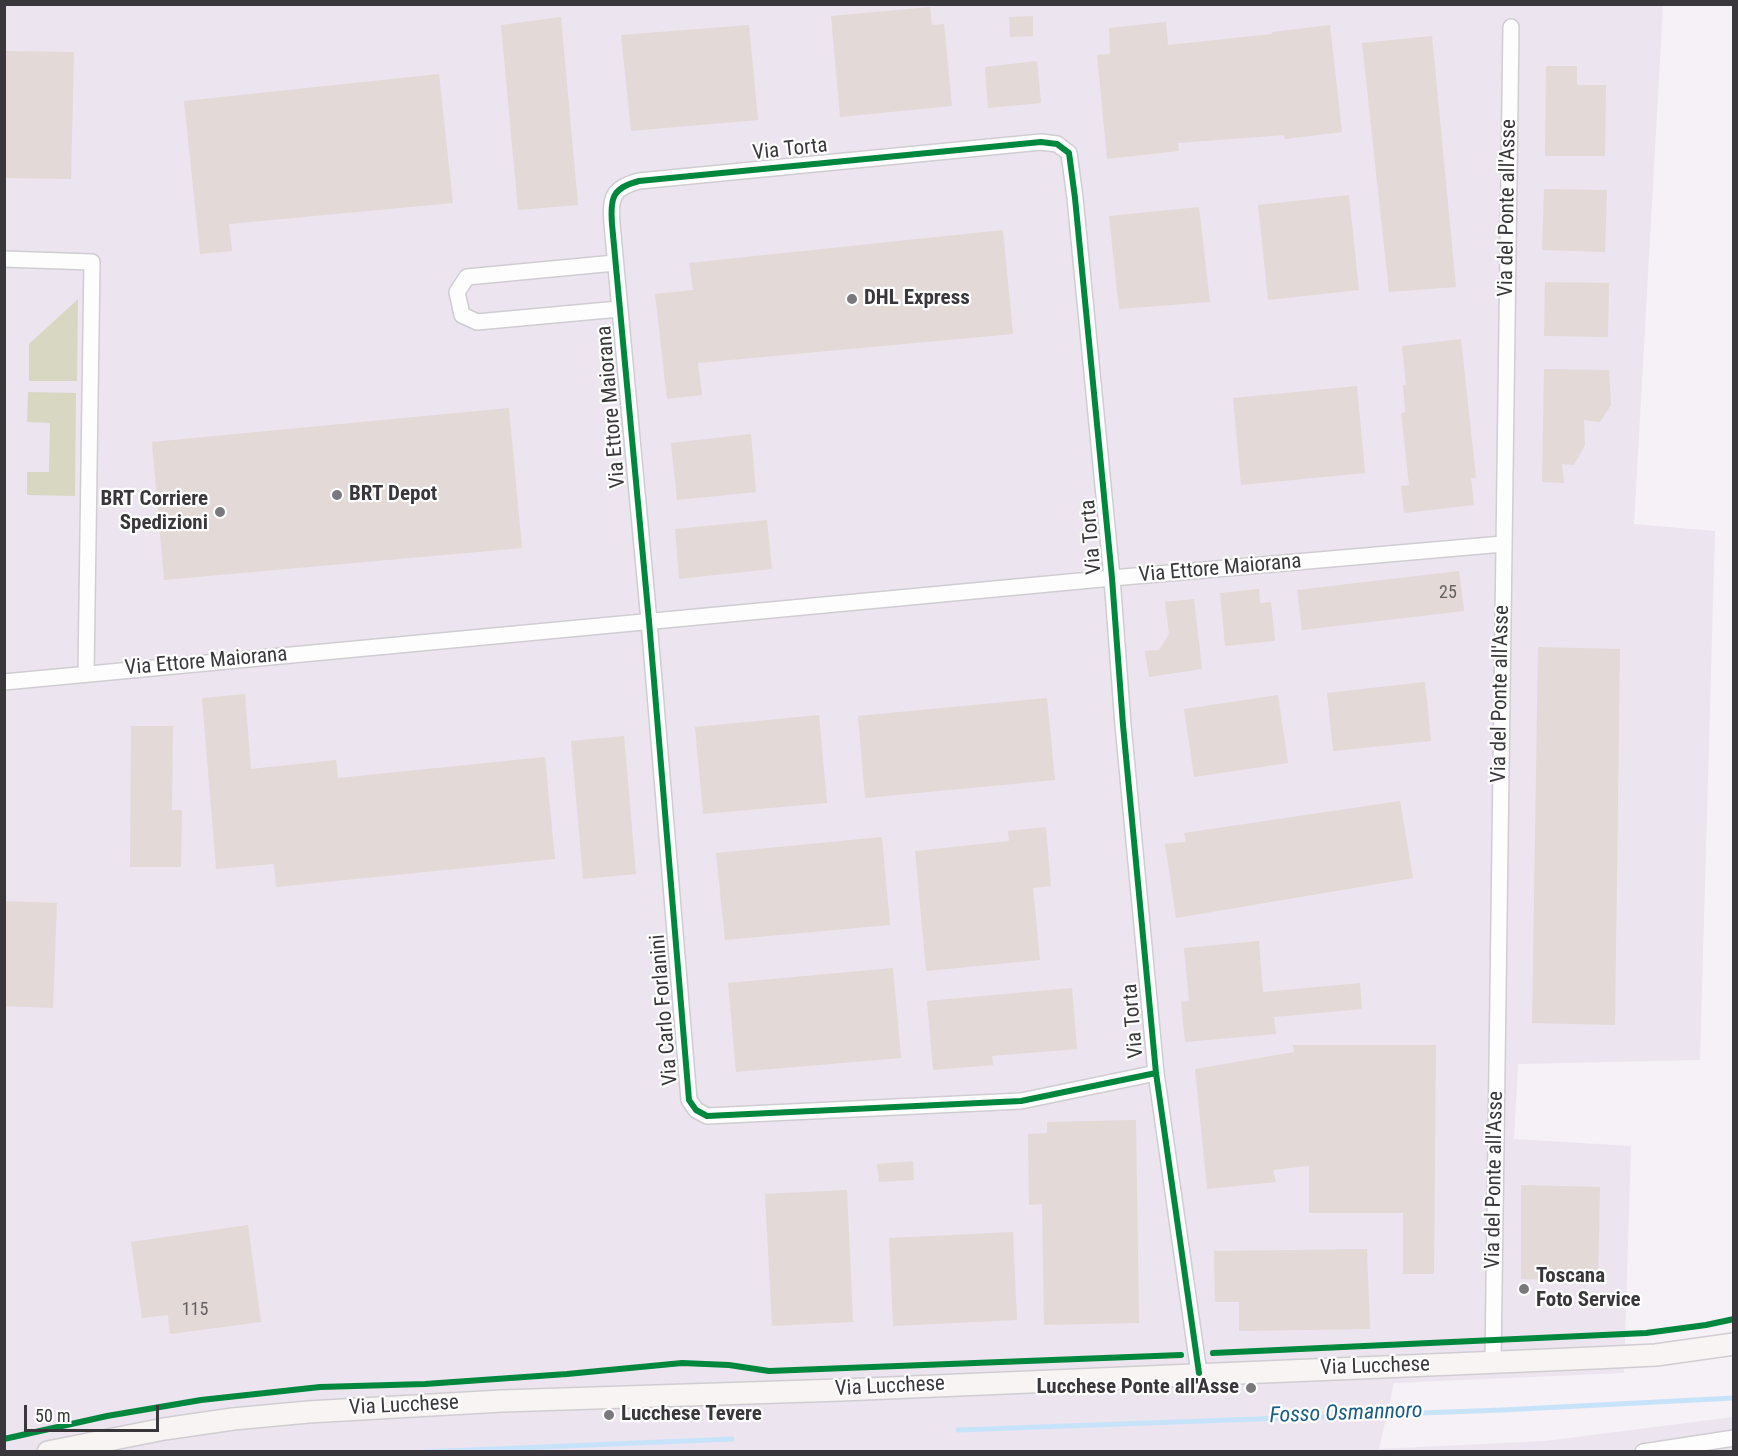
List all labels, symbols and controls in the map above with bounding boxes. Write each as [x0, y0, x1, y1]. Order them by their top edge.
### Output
street label: Via del Ponte all'Asse [1494, 119, 1522, 297]
street label: Via Torta [751, 134, 829, 166]
place label: DHL Express [864, 286, 970, 312]
marker: DHL Express [845, 292, 859, 306]
street label: Via Ettore Maiorana [592, 325, 632, 489]
place label: BRT Depot [349, 482, 437, 508]
place label: BRT Corriere Spedizioni [100, 487, 208, 537]
marker: BRT Depot [330, 488, 344, 502]
street label: Via Torta [1076, 498, 1108, 576]
marker: BRT Corriere Spedizioni [213, 505, 227, 519]
street label: Via Ettore Maiorana [1138, 549, 1302, 589]
house number: 25 [1439, 582, 1457, 604]
street label: Via del Ponte all'Asse [1487, 605, 1515, 783]
street label: Via Ettore Maiorana [124, 642, 288, 682]
street label: Via Carlo Forlanini [646, 933, 684, 1087]
street label: Via Torta [1118, 982, 1150, 1060]
street label: Via del Ponte all'Asse [1481, 1091, 1509, 1269]
place label: Toscana Foto Service [1536, 1264, 1641, 1314]
marker: Toscana Foto Service [1517, 1282, 1531, 1296]
house number: 115 [182, 1299, 208, 1321]
street label: Via Lucchese [1320, 1352, 1430, 1382]
street label: Via Lucchese [834, 1372, 946, 1402]
place label: Lucchese Ponte all'Asse [1036, 1375, 1239, 1401]
marker: Lucchese Ponte all'Asse [1244, 1381, 1258, 1395]
street label: Via Lucchese [348, 1391, 460, 1421]
scale bar [27, 1393, 162, 1431]
water label: Fosso Osmannoro [1269, 1398, 1423, 1430]
place label: Lucchese Tevere [621, 1402, 762, 1428]
text: 50 m [35, 1405, 70, 1426]
marker: Lucchese Tevere [602, 1408, 616, 1422]

